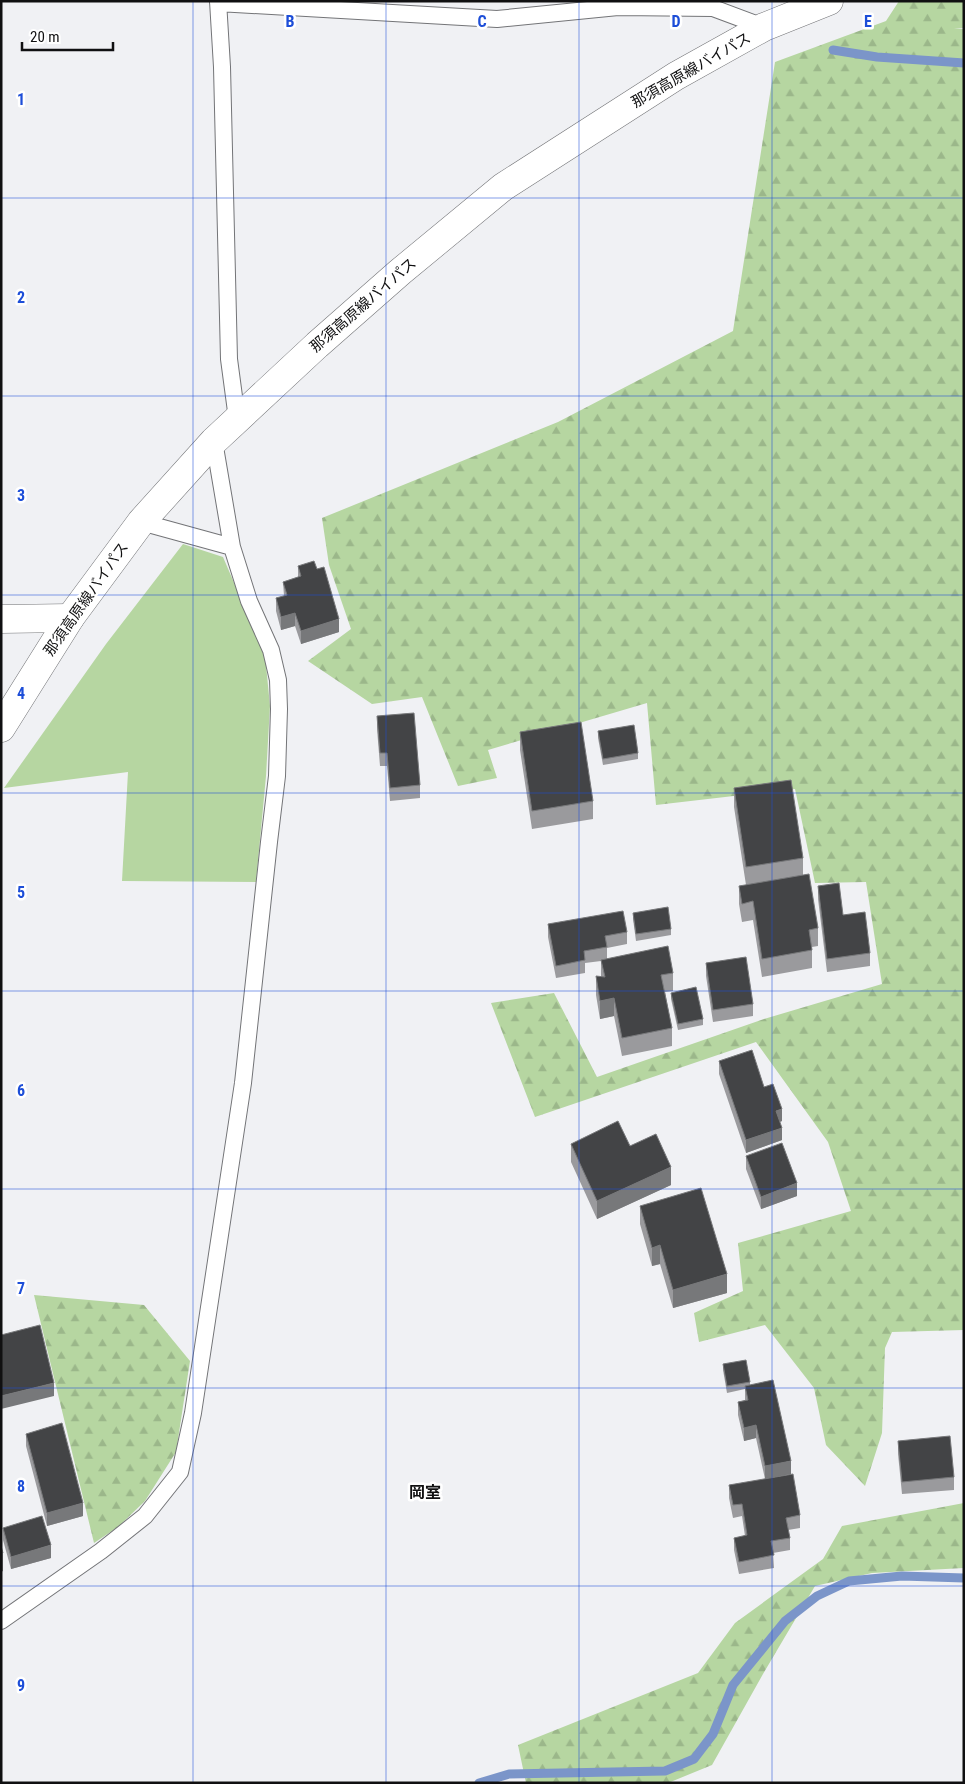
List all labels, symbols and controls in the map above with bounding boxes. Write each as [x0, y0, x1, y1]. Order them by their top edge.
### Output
text: B [286, 12, 295, 31]
text: C [477, 12, 487, 31]
text: D [671, 12, 681, 31]
text: E [864, 12, 872, 31]
scale bar [22, 20, 114, 52]
text: 20 m [30, 28, 60, 46]
street label: 那須高原線バイパス [628, 29, 754, 111]
text: 1 [17, 90, 25, 109]
street label: 那須高原線バイパス [306, 254, 420, 356]
text: 2 [17, 288, 25, 307]
text: 3 [17, 486, 25, 505]
street label: 那須高原線バイパス [40, 539, 132, 659]
text: 4 [17, 684, 25, 703]
text: 5 [17, 883, 25, 902]
text: 6 [17, 1081, 25, 1100]
text: 7 [17, 1279, 25, 1298]
text: 8 [17, 1477, 25, 1496]
district label: 岡室 [409, 1483, 441, 1502]
text: 9 [17, 1676, 25, 1695]

